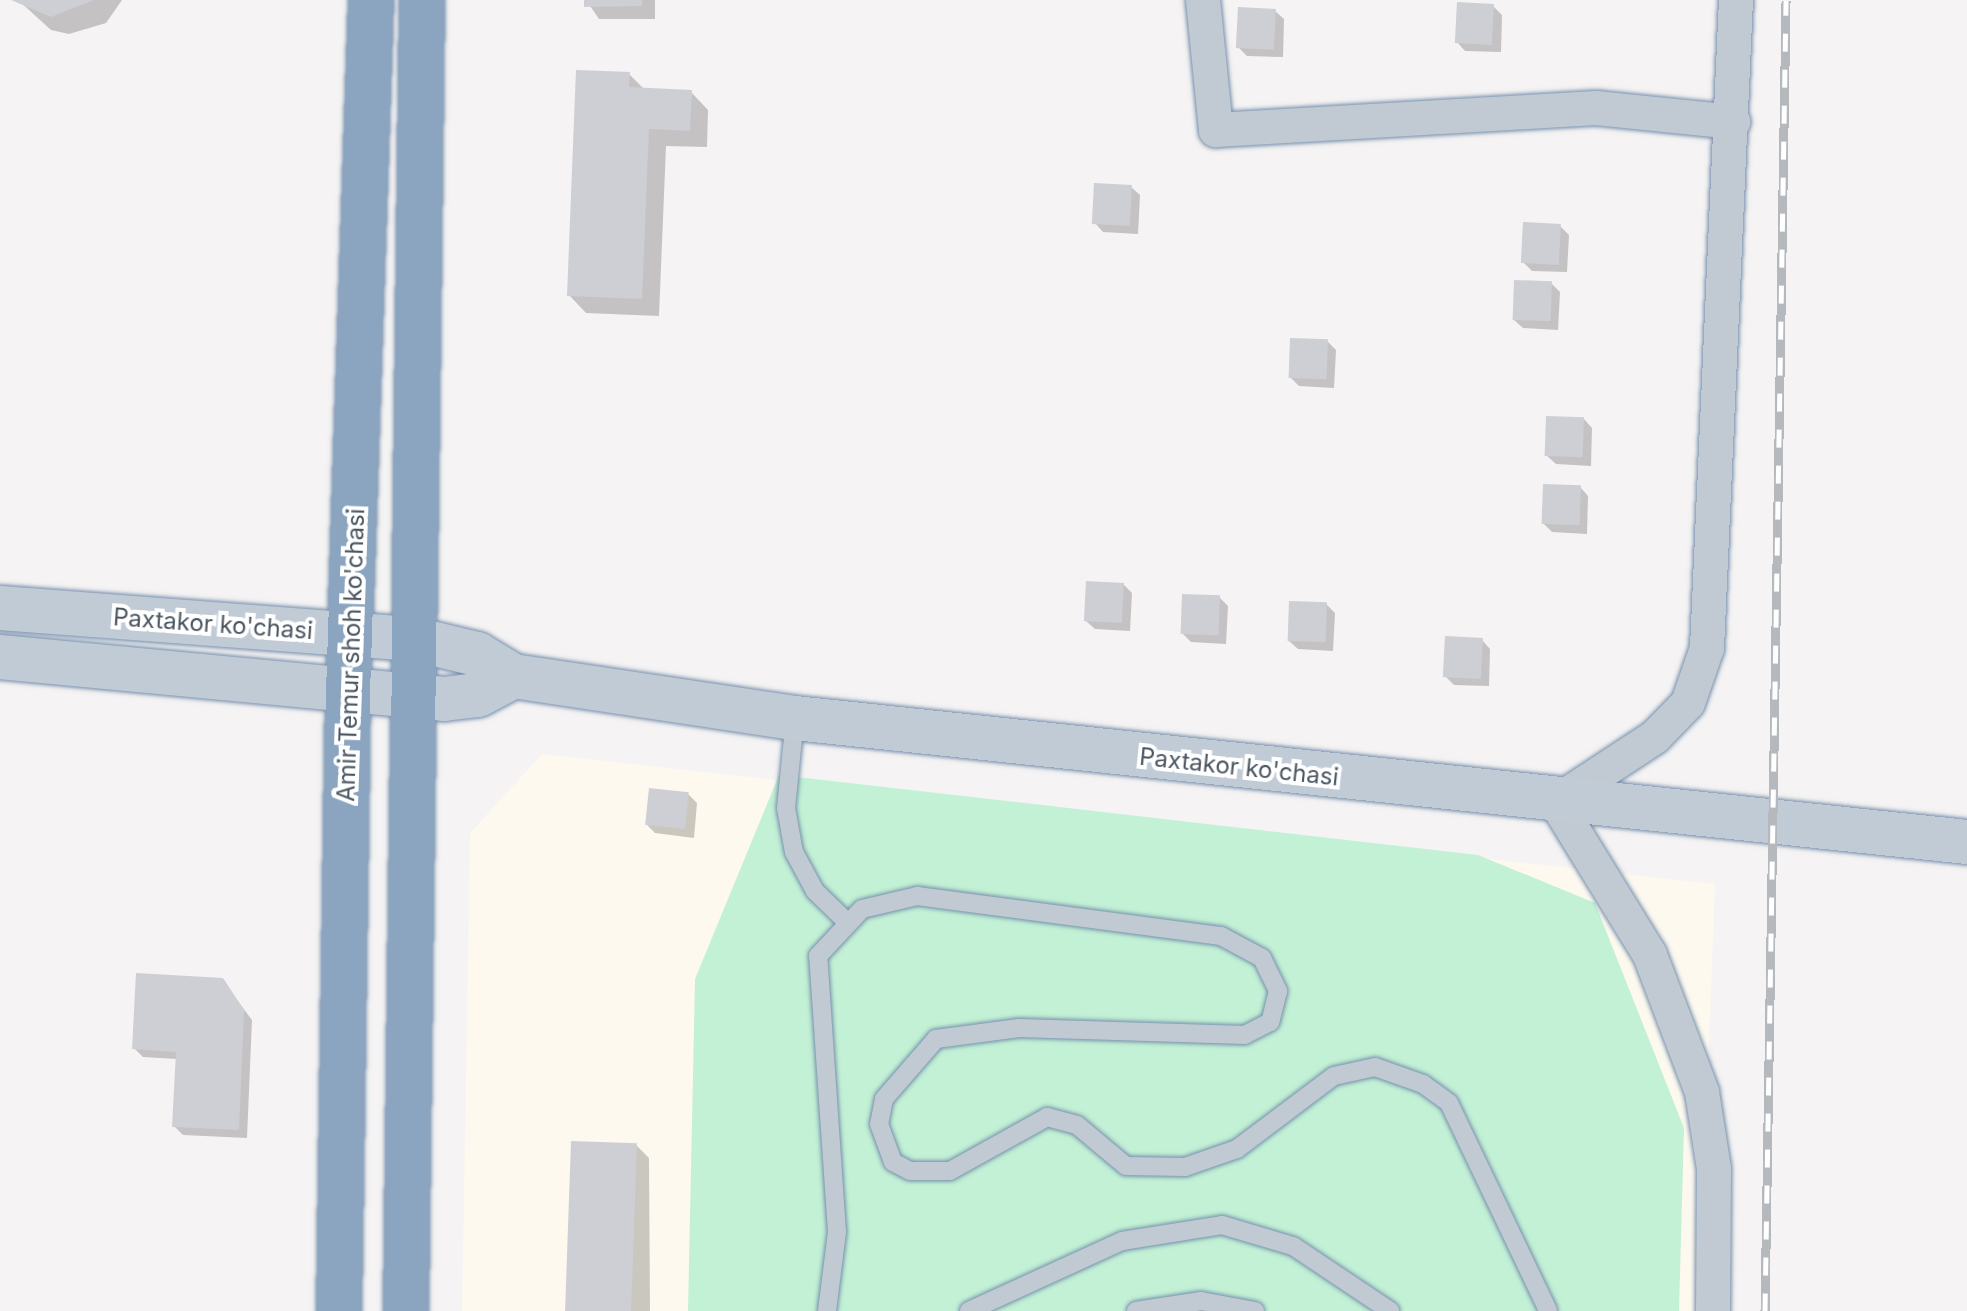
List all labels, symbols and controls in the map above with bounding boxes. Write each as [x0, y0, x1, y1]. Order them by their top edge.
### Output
street label: Amir Temur shoh ko'chasi [331, 508, 371, 802]
street label: Paxtakor ko'chasi [112, 603, 314, 645]
street label: Paxtakor ko'chasi [1138, 742, 1340, 792]

